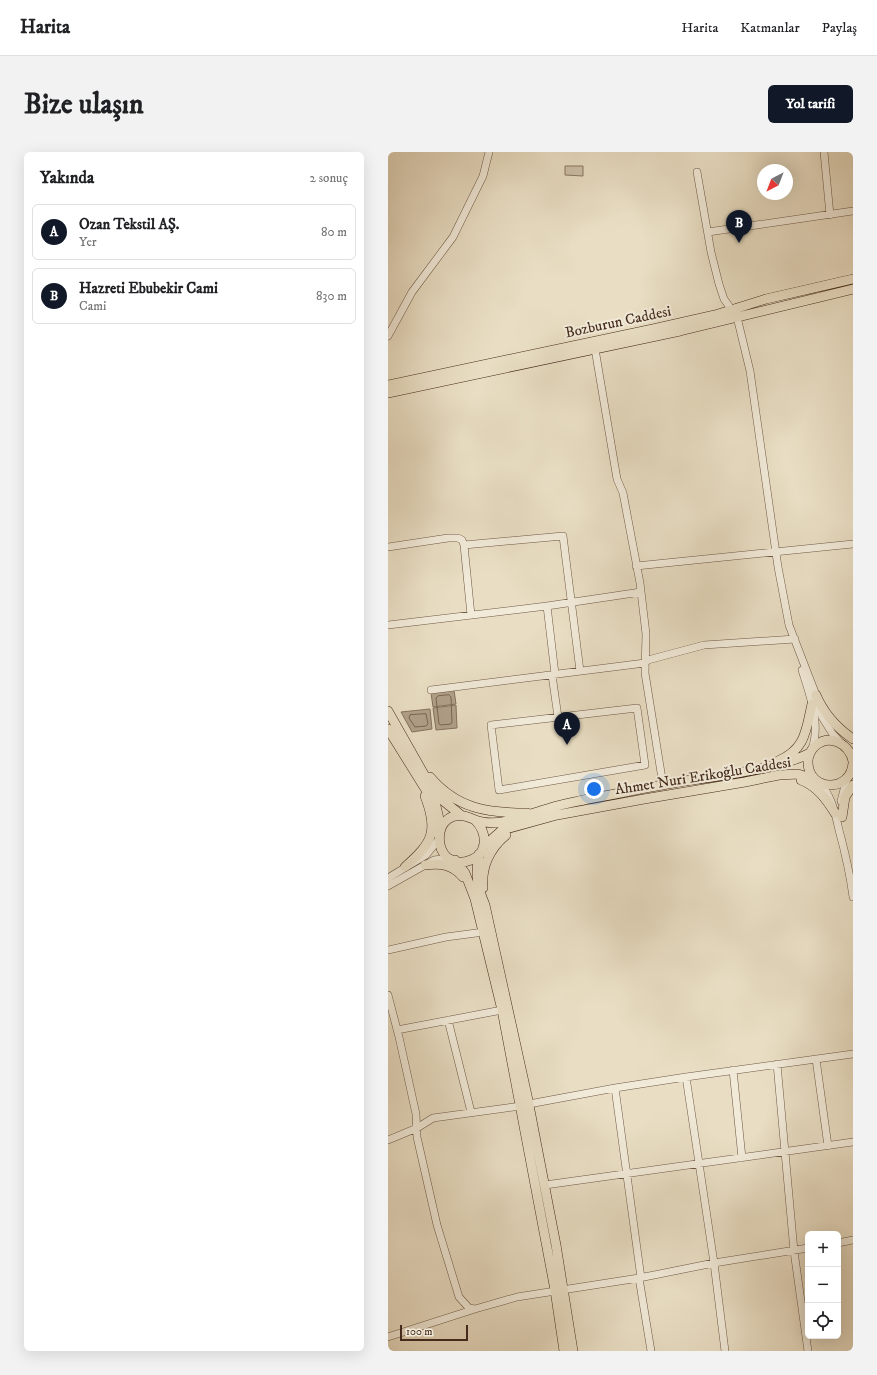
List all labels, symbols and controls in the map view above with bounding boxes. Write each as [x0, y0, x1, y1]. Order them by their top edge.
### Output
text: Harita [20, 16, 70, 39]
text: Harita [681, 19, 718, 37]
text: Katmanlar [740, 19, 800, 37]
text: Paylaş [822, 19, 857, 37]
button: Yol tarifi [768, 85, 853, 123]
text: Bize ulaşın [24, 87, 144, 122]
north arrow [757, 164, 793, 200]
text: Yakında [40, 167, 94, 189]
text: 2 sonuç [310, 170, 348, 186]
pin: B [726, 210, 752, 243]
text: Ozan Tekstil AŞ. [79, 215, 179, 234]
text: A [50, 224, 58, 240]
text: 80 m [321, 224, 347, 240]
text: Yer [79, 234, 97, 250]
text: Hazreti Ebubekir Cami [79, 279, 218, 298]
text: B [50, 288, 58, 304]
text: 830 m [316, 288, 347, 304]
text: Cami [79, 298, 106, 314]
street label: Bozburun Caddesi [563, 301, 673, 343]
pin: A [554, 712, 580, 745]
street label: Ahmet Nuri Erikoğlu Caddesi [614, 753, 793, 799]
your location [584, 779, 604, 799]
map controls [805, 1231, 841, 1339]
button: + [805, 1231, 841, 1267]
button: − [805, 1267, 841, 1303]
button: locate [805, 1303, 841, 1339]
scale bar [400, 1323, 468, 1342]
text: 100 m [406, 1325, 432, 1339]

